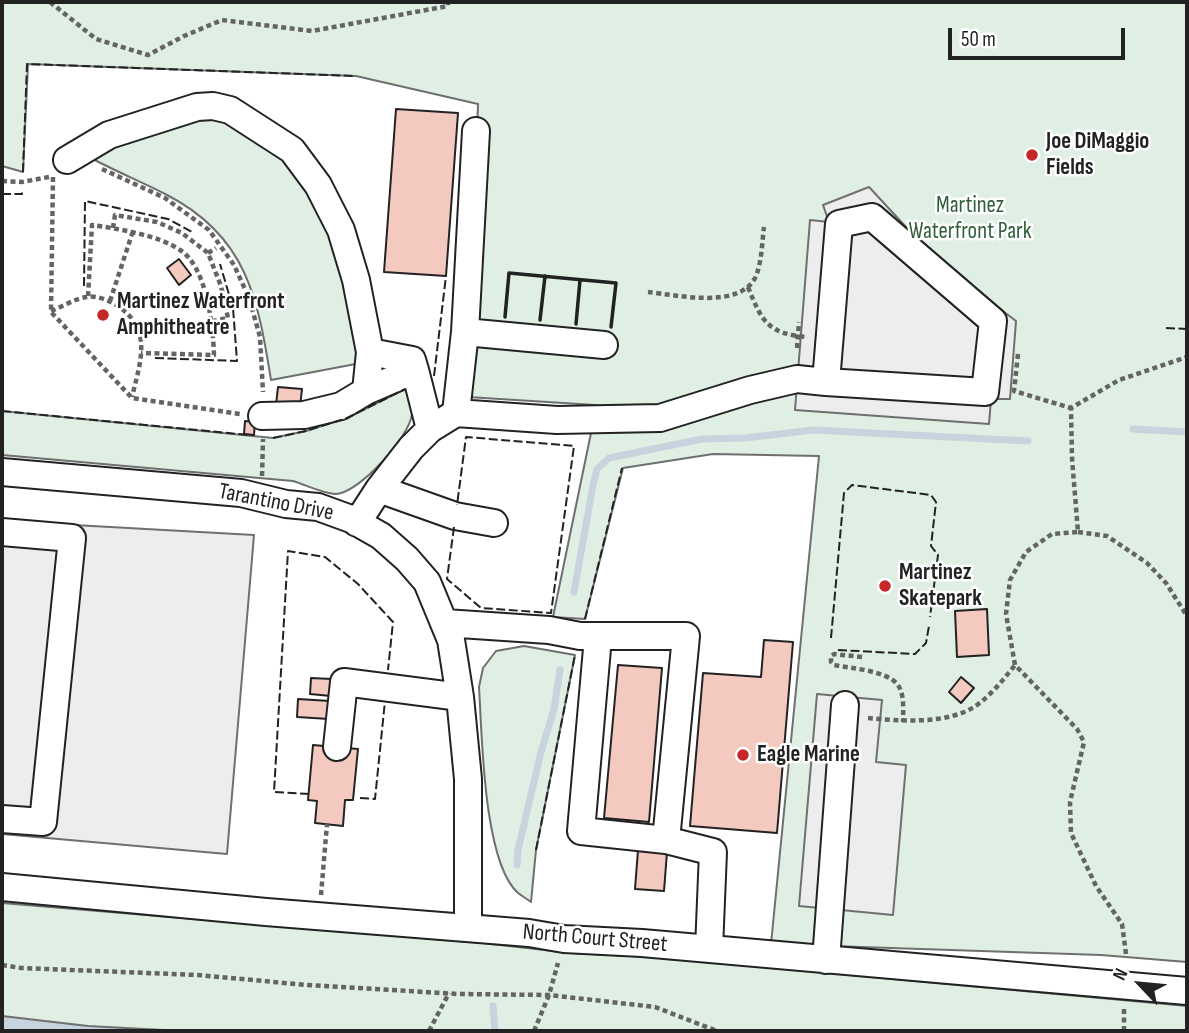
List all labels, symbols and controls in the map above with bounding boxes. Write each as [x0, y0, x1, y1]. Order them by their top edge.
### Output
scale bar [951, 14, 1128, 58]
text: 50 m [961, 27, 996, 52]
place label: Joe DiMaggio Fields [1046, 128, 1149, 182]
marker: Joe DiMaggio Fields [1024, 147, 1040, 163]
park label: Martinez Waterfront Park [909, 192, 1031, 246]
place label: Martinez Waterfront Amphitheatre [117, 288, 285, 342]
marker: Martinez Waterfront Amphitheatre [95, 307, 111, 323]
street label: Tarantino Drive [216, 478, 336, 528]
place label: Martinez Skatepark [899, 559, 982, 613]
marker: Martinez Skatepark [877, 578, 893, 594]
place label: Eagle Marine [757, 741, 860, 769]
marker: Eagle Marine [735, 747, 751, 763]
street label: North Court Street [522, 919, 668, 959]
north arrow [1105, 949, 1175, 1019]
text: N [1108, 965, 1133, 984]

